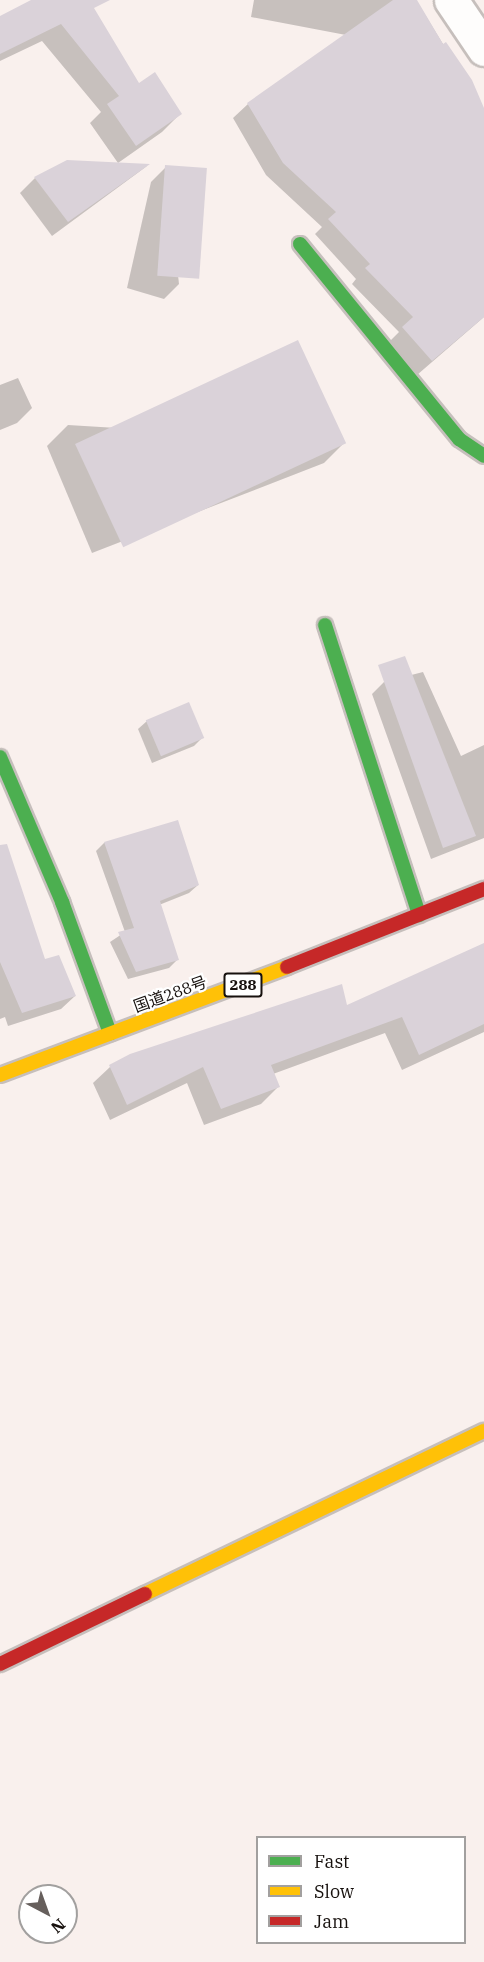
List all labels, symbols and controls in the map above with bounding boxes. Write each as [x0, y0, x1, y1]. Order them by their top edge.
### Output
street label: 国道288号 [131, 972, 209, 1016]
road number: 288 [224, 973, 262, 997]
legend [256, 1836, 466, 1944]
text: Fast [314, 1850, 349, 1873]
text: Slow [314, 1880, 354, 1903]
north arrow [18, 1884, 78, 1944]
text: Jam [314, 1910, 349, 1933]
text: N [47, 1914, 70, 1938]

